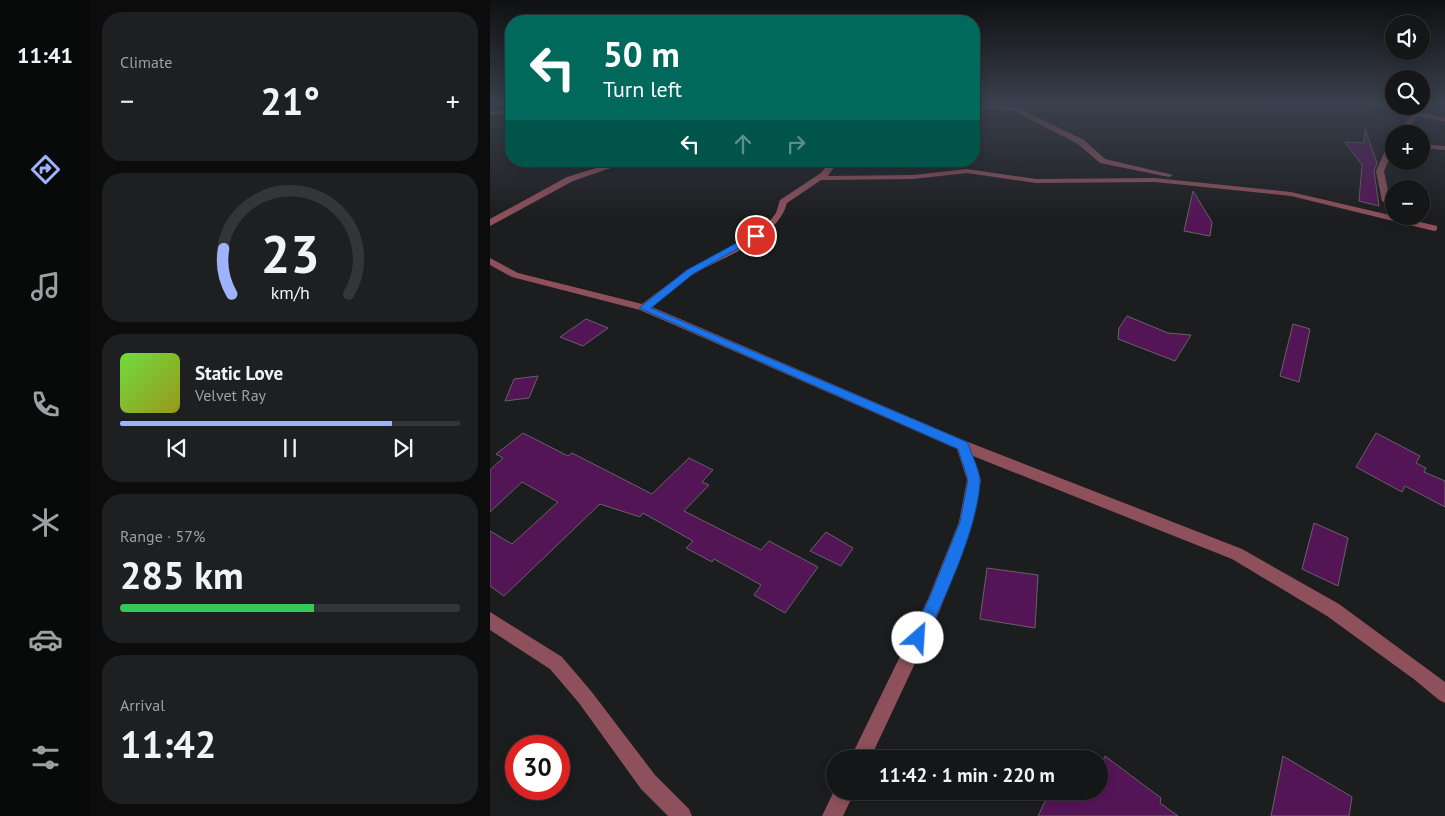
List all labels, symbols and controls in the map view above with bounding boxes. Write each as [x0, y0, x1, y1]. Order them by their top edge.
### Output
map controls [1385, 15, 1430, 225]
button: sound [1385, 15, 1430, 60]
text: 50 m [603, 31, 680, 77]
icon: left [520, 35, 585, 100]
text: 11:41 [17, 41, 73, 69]
text: Climate [120, 52, 172, 72]
button: search [1385, 70, 1430, 115]
text: Turn left [603, 75, 682, 103]
text: 21° [260, 76, 320, 125]
text: − [120, 82, 134, 119]
text: + [446, 82, 460, 119]
button: + [1385, 125, 1430, 170]
icon: left [676, 130, 704, 158]
icon: ahead [729, 130, 757, 158]
icon: right [782, 130, 810, 158]
icon: directions [28, 152, 63, 187]
button: − [1385, 180, 1430, 225]
pin [735, 215, 777, 257]
text: 23 [261, 220, 319, 287]
icon: arrive [742, 222, 770, 250]
icon: music [28, 269, 63, 304]
text: km/h [270, 281, 310, 304]
text: Static Love [195, 361, 283, 385]
text: Velvet Ray [195, 385, 266, 405]
icon: phone [28, 387, 63, 422]
icon: previous [163, 434, 191, 462]
icon: pause [276, 434, 304, 462]
icon: next [389, 434, 417, 462]
icon: climate [28, 505, 63, 540]
text: Range · 57% [120, 526, 205, 546]
text: 285 km [120, 550, 244, 599]
position arrow [891, 611, 943, 663]
icon: car [28, 622, 63, 657]
text: Arrival [120, 695, 165, 715]
text: 11:42 [120, 719, 216, 768]
speed limit sign: 30 [505, 735, 570, 800]
icon: filters [28, 740, 63, 775]
text: 11:42 · 1 min · 220 m [879, 763, 1055, 787]

